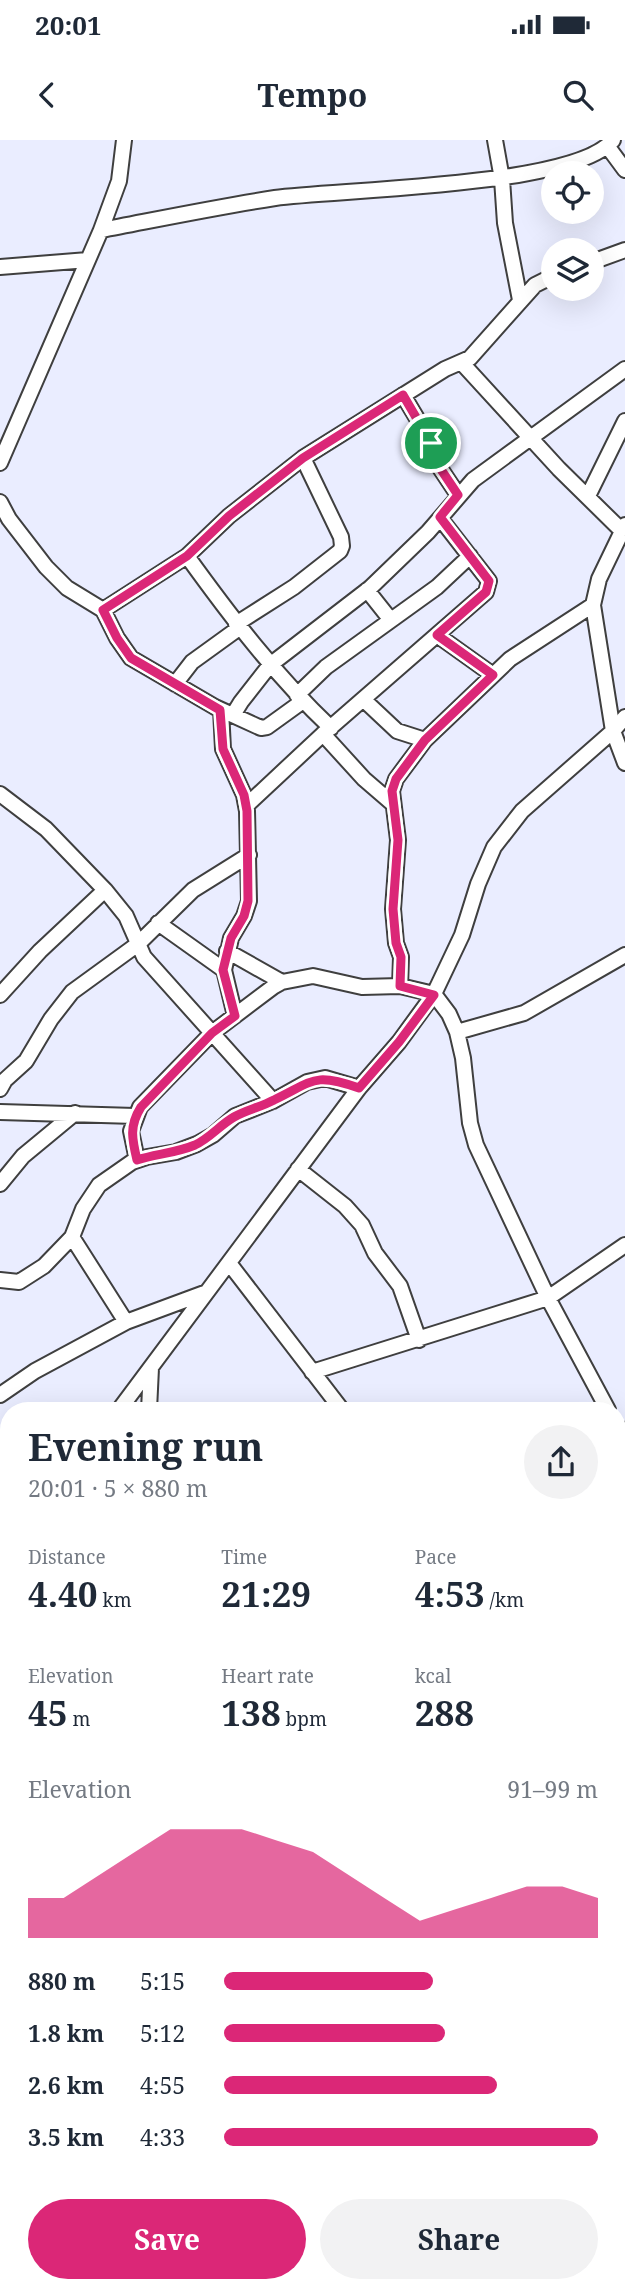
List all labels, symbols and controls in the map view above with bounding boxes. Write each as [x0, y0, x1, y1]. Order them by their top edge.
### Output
text: 20:01 [35, 7, 102, 43]
text: Tempo [258, 73, 367, 116]
icon: back [28, 76, 66, 114]
icon: search [559, 76, 597, 114]
map controls [541, 161, 604, 301]
button: locate [541, 161, 604, 224]
button: layers [541, 238, 604, 301]
pin [401, 413, 461, 473]
icon: arrive [412, 424, 450, 462]
text: Evening run [28, 1420, 263, 1472]
button: share [524, 1425, 598, 1499]
text: 20:01 · 5 × 880 m [28, 1472, 208, 1504]
text: Distance [28, 1544, 106, 1570]
text: Time [221, 1544, 267, 1570]
text: Pace [415, 1544, 456, 1570]
text: 4.40 [28, 1570, 98, 1617]
text: 21:29 [221, 1570, 311, 1617]
text: 4:53 [415, 1570, 485, 1617]
text: km [98, 1587, 132, 1613]
text: /km [485, 1587, 524, 1613]
text: Elevation [28, 1663, 114, 1689]
text: Heart rate [221, 1663, 314, 1689]
text: kcal [415, 1663, 451, 1689]
text: 45 [28, 1689, 68, 1736]
text: 138 [221, 1689, 281, 1736]
text: 288 [415, 1689, 474, 1736]
text: m [68, 1706, 90, 1732]
text: bpm [281, 1706, 327, 1732]
text: Elevation [28, 1773, 132, 1805]
text: 91–99 m [507, 1773, 598, 1805]
text: 880 m [28, 1965, 96, 1997]
text: 5:15 [140, 1965, 185, 1997]
text: 1.8 km [28, 2017, 104, 2049]
text: 5:12 [140, 2017, 185, 2049]
text: 2.6 km [28, 2069, 104, 2101]
text: 4:55 [140, 2069, 185, 2101]
text: 3.5 km [28, 2121, 104, 2153]
text: 4:33 [140, 2121, 185, 2153]
button: Save [28, 2199, 306, 2279]
button: Share [320, 2199, 598, 2279]

